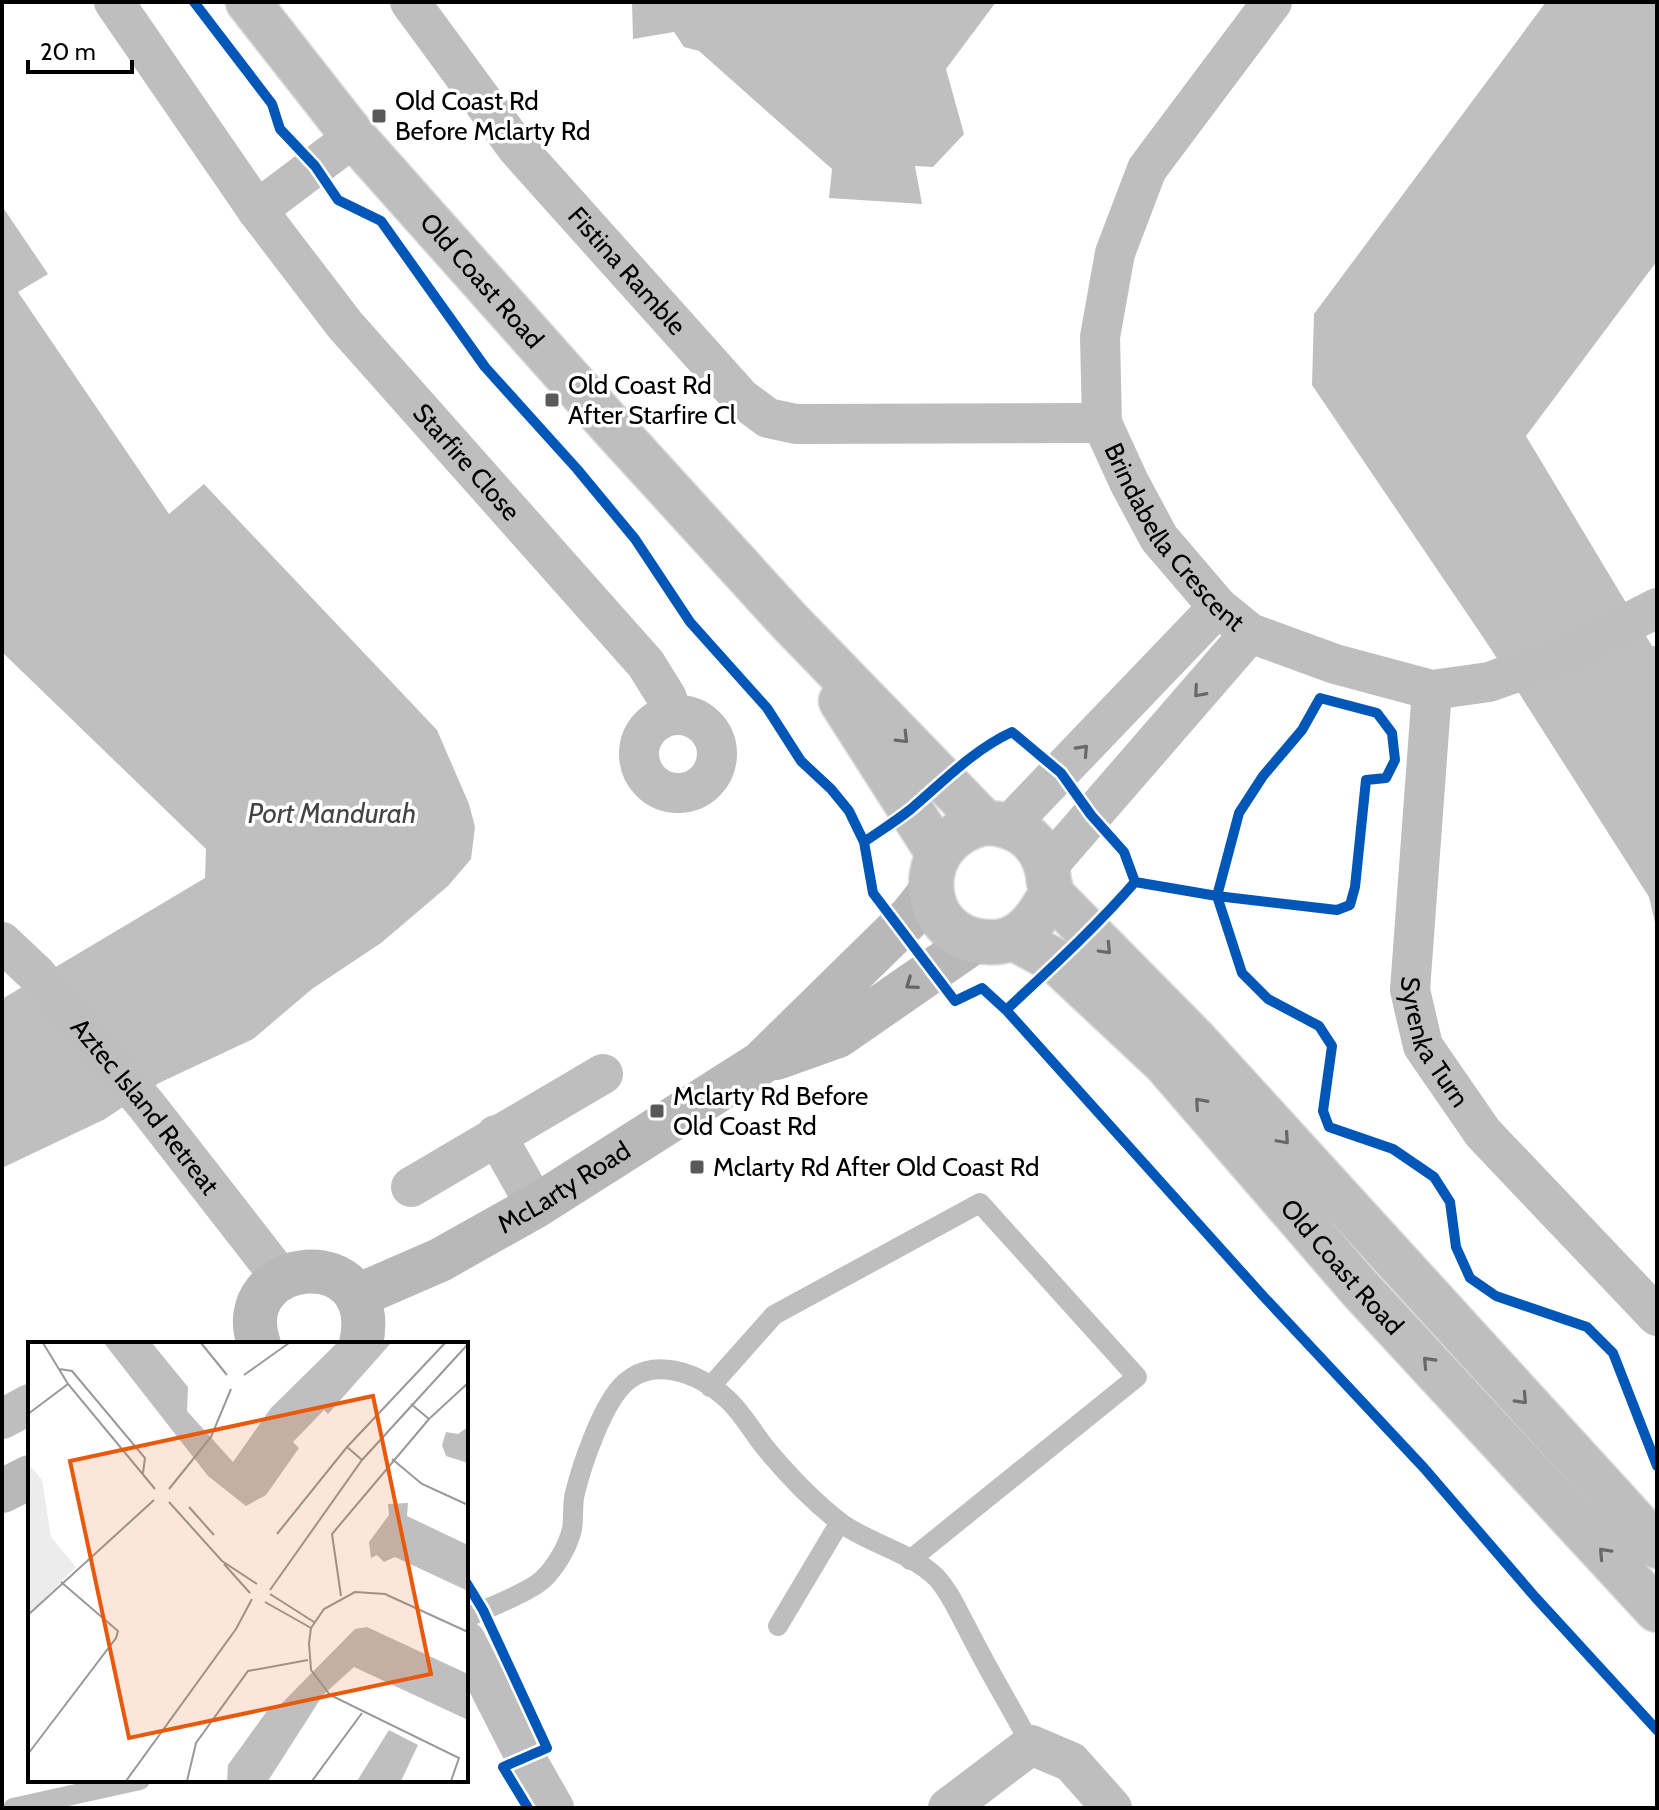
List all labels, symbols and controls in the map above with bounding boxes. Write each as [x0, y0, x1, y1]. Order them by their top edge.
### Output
scale bar [28, 24, 132, 74]
text: 20 m [40, 37, 96, 66]
place label: Old Coast Rd Before Mclarty Rd [395, 85, 590, 147]
marker: Old Coast Rd Before Mclarty Rd [370, 107, 388, 125]
street label: Fistina Ramble [561, 200, 693, 342]
street label: Old Coast Road [413, 206, 551, 355]
place label: Old Coast Rd After Starfire Cl [568, 369, 736, 431]
marker: Old Coast Rd After Starfire Cl [543, 391, 561, 409]
street label: Starfire Close [406, 397, 527, 527]
street label: Brindabella Crescent [1097, 438, 1251, 638]
one-way arrow [1194, 682, 1208, 697]
one-way arrow [894, 729, 909, 743]
one-way arrow [1074, 744, 1088, 759]
water label: Port Mandurah [248, 796, 416, 830]
one-way arrow [1097, 940, 1112, 954]
one-way arrow [905, 975, 919, 989]
street label: Syrenka Turn [1394, 975, 1476, 1113]
street label: Aztec Island Retreat [64, 1011, 226, 1201]
place label: Mclarty Rd Before Old Coast Rd [673, 1080, 868, 1142]
one-way arrow [1195, 1098, 1210, 1113]
marker: Mclarty Rd Before Old Coast Rd [648, 1102, 666, 1120]
one-way arrow [1275, 1129, 1289, 1144]
street label: McLarty Road [492, 1134, 636, 1240]
place label: Mclarty Rd After Old Coast Rd [713, 1151, 1039, 1183]
marker: Mclarty Rd After Old Coast Rd [688, 1158, 706, 1176]
street label: Old Coast Road [1274, 1192, 1410, 1341]
inset map [28, 1342, 468, 1782]
one-way arrow [1422, 1357, 1437, 1371]
one-way arrow [1512, 1389, 1526, 1404]
one-way arrow [1599, 1548, 1614, 1562]

